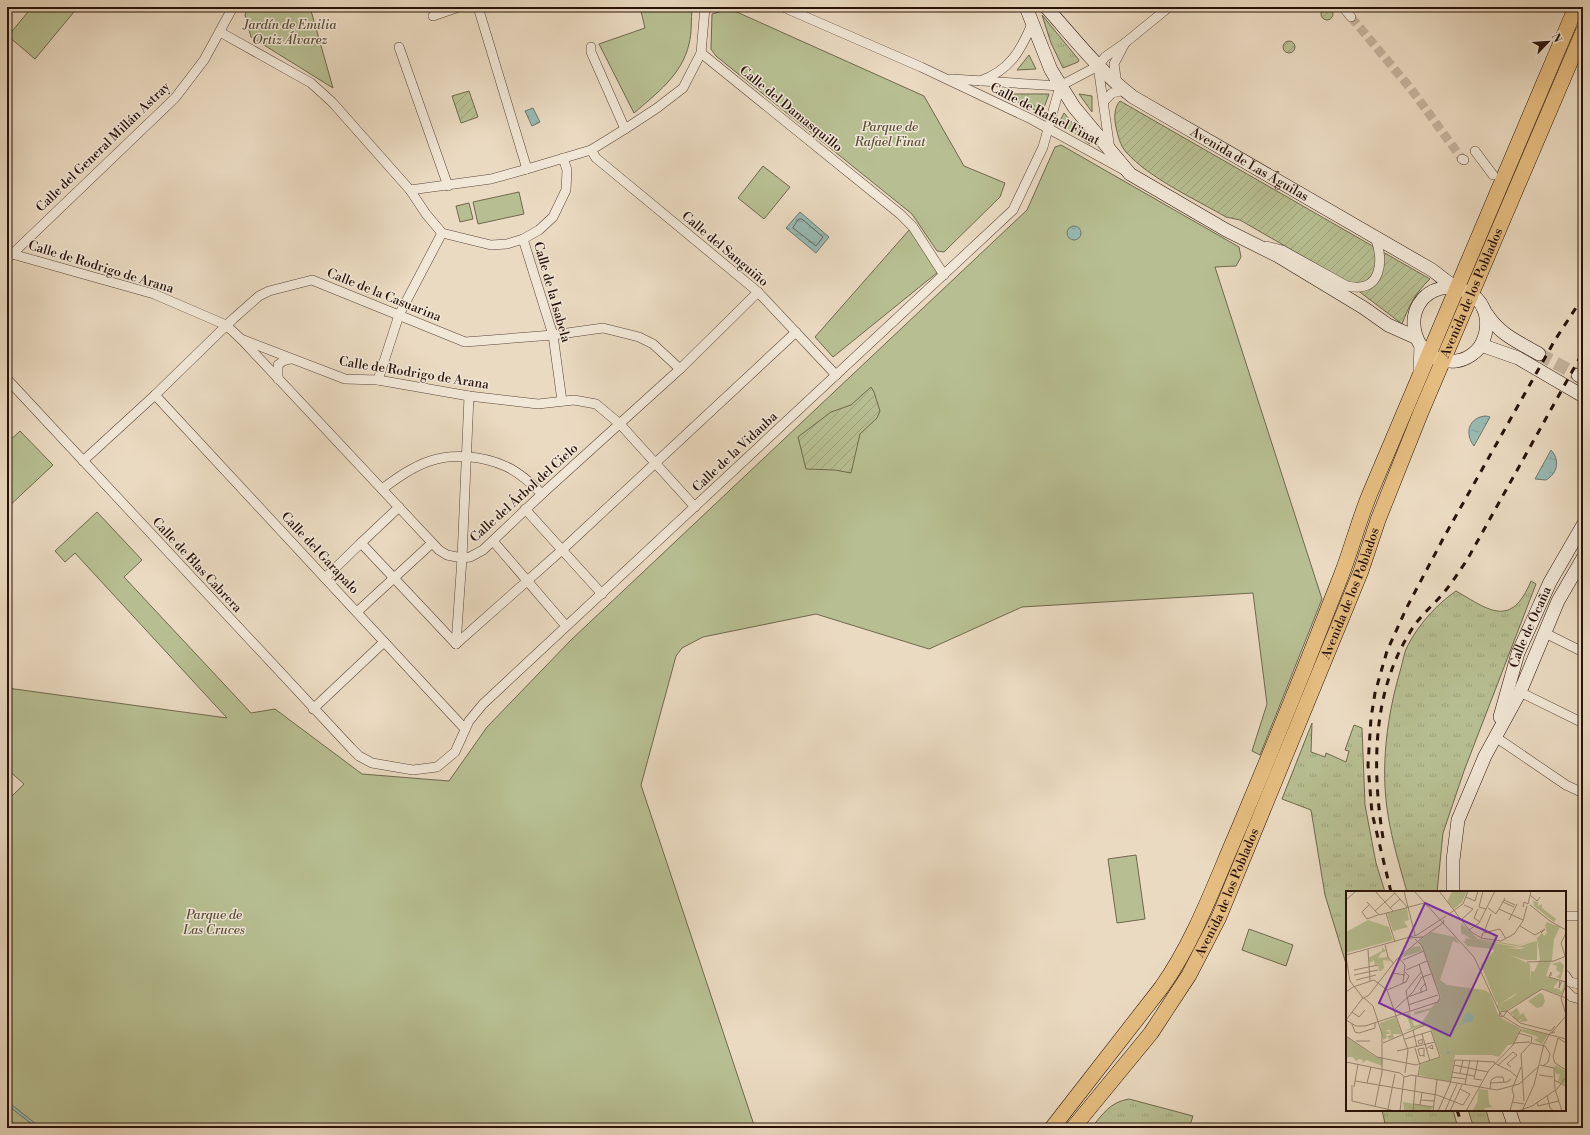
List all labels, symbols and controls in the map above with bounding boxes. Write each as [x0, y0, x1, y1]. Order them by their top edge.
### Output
park label: Jardín de Emilia Ortiz Álvarez [242, 17, 337, 48]
north arrow [1528, 22, 1568, 62]
text: N [1548, 31, 1564, 45]
street label: Calle del Damasquillo [736, 63, 846, 155]
street label: Calle del General Millán Astray [33, 78, 174, 215]
street label: Calle de Rafael Finat [987, 79, 1103, 149]
park label: Parque de Rafael Finat [853, 119, 926, 150]
street label: Avenida de Las Águilas [1187, 123, 1312, 205]
street label: Calle del Sanguiño [678, 208, 772, 290]
street label: Avenida de los Poblados [1437, 225, 1507, 361]
street label: Calle de Rodrigo de Arana [26, 237, 176, 297]
street label: Calle de la Isabela [530, 240, 574, 344]
street label: Calle de la Casuarina [325, 265, 444, 325]
street label: Calle de Rodrigo de Arana [338, 353, 491, 393]
street label: Calle de la Vidauba [689, 408, 781, 495]
street label: Calle del Árbol del Cielo [466, 439, 581, 546]
street label: Calle del Garapalo [278, 509, 362, 597]
street label: Calle de Blas Cabrera [149, 514, 245, 616]
street label: Avenida de los Poblados [1317, 525, 1383, 662]
street label: Calle de Ocaña [1506, 584, 1555, 669]
street label: Avenida de los Poblados [1191, 826, 1263, 961]
inset map [1346, 891, 1566, 1111]
park label: Parque de Las Cruces [182, 907, 245, 938]

